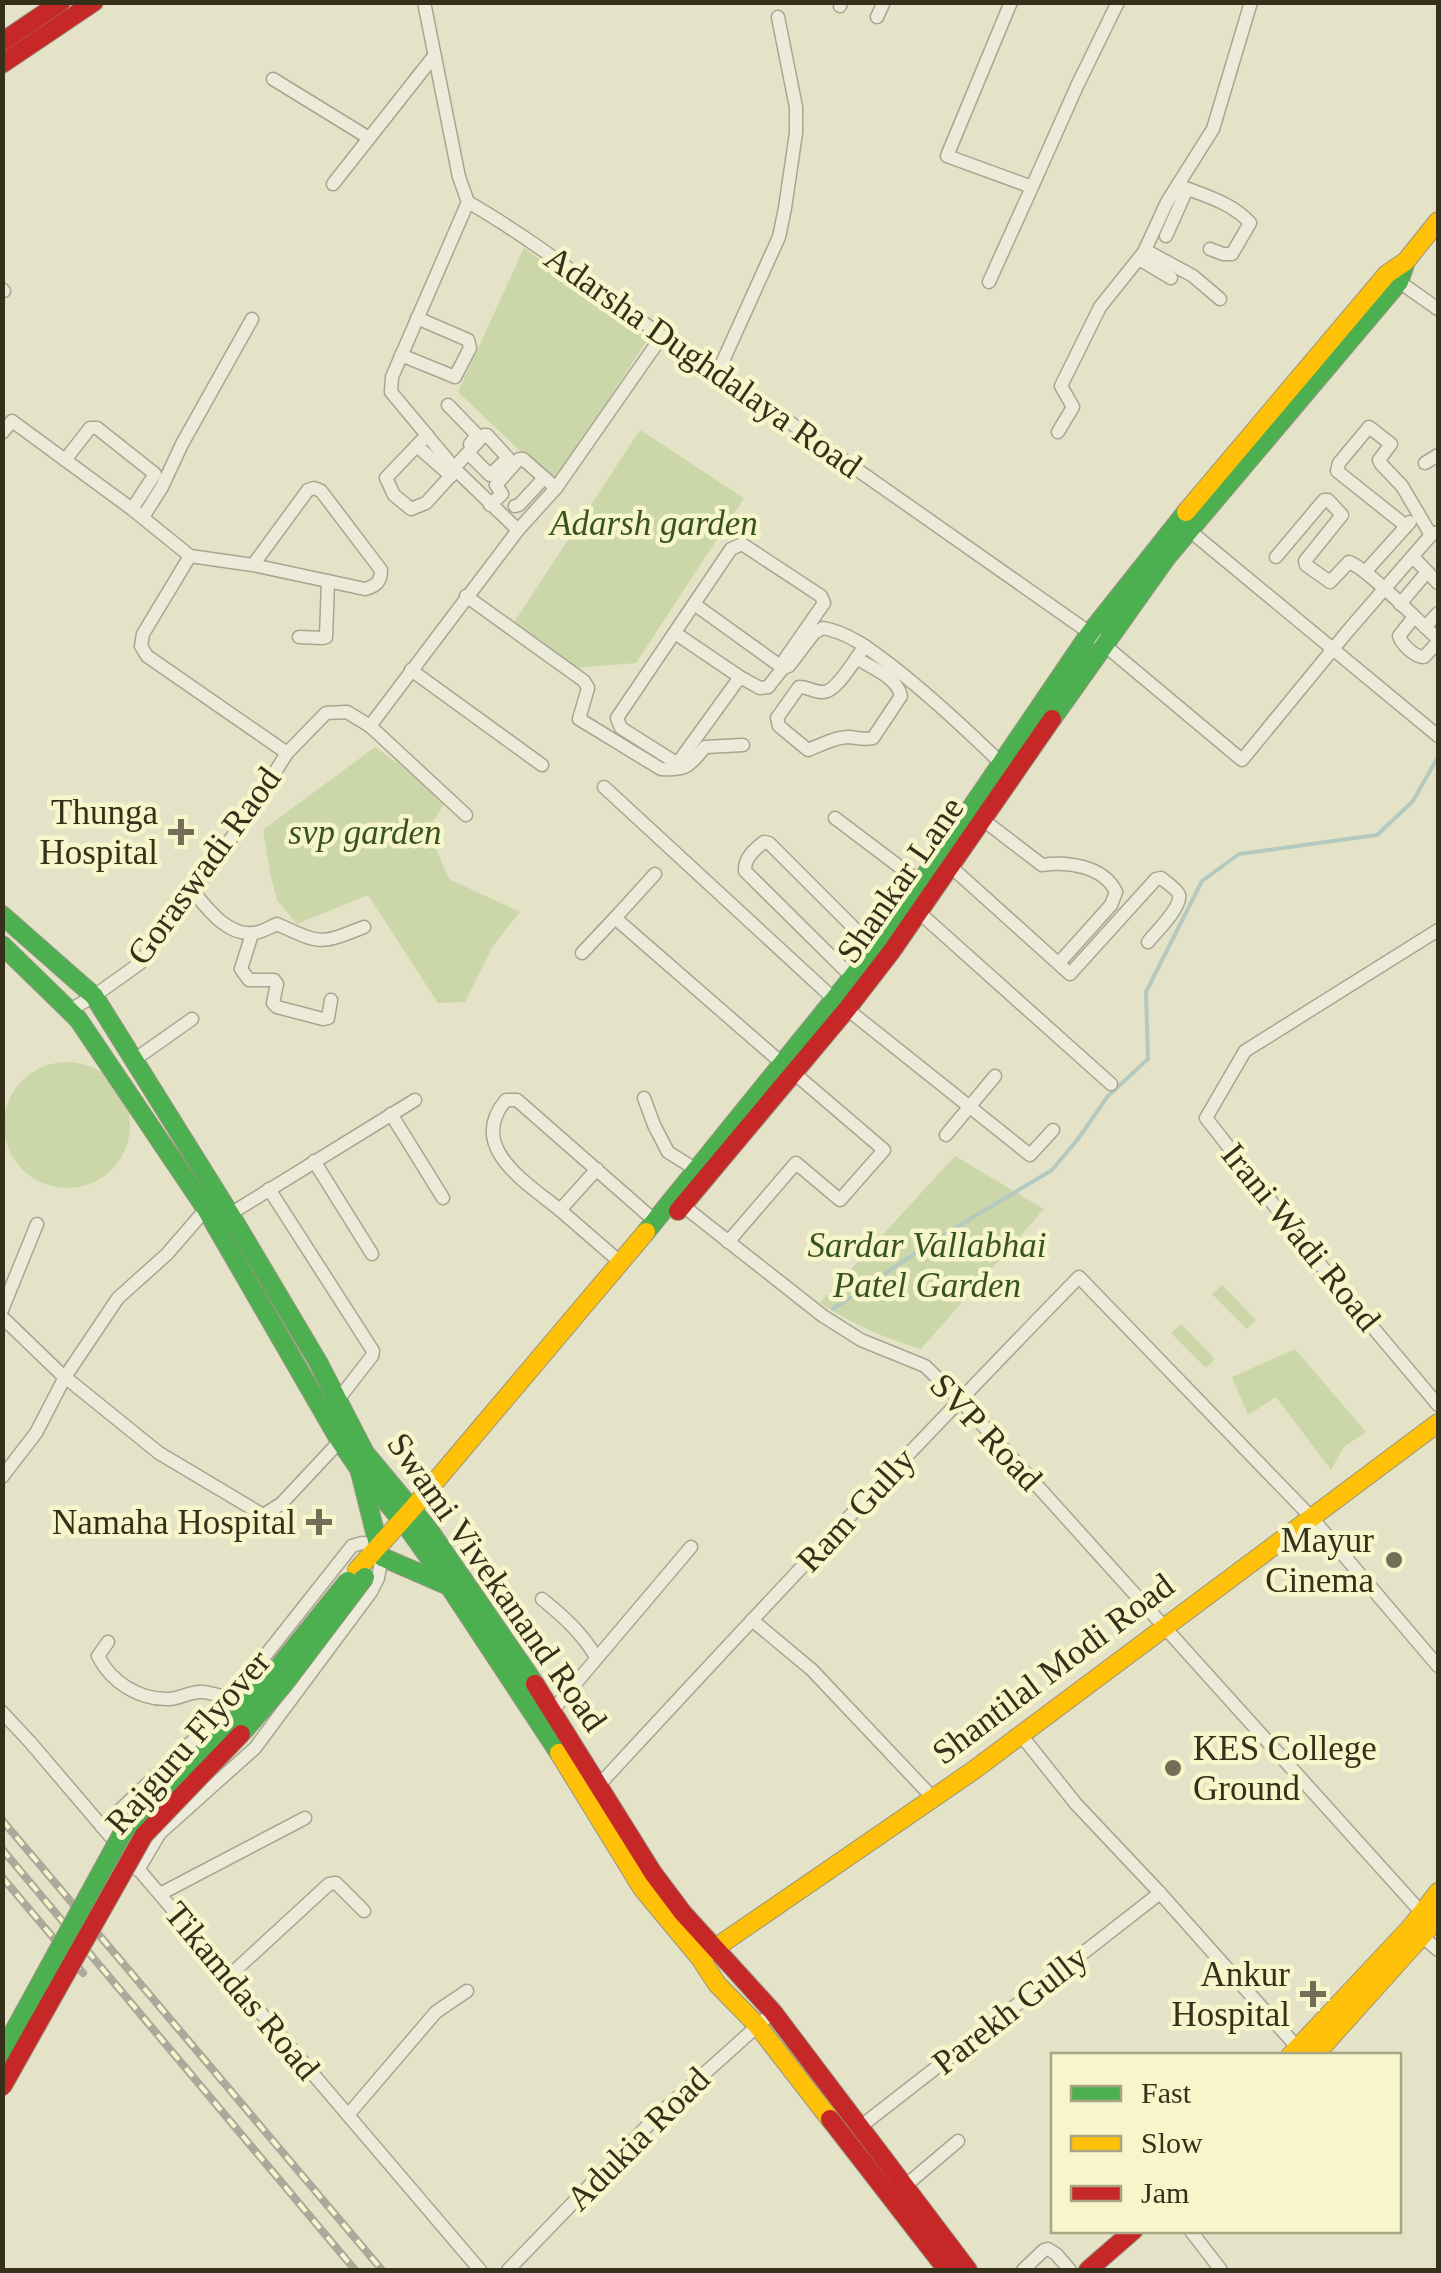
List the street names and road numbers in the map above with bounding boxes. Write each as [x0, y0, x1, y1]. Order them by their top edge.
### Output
street label: Adarsha Dughdalaya Road [537, 238, 869, 486]
street label: Goraswadi Raod [119, 759, 289, 972]
street label: Shankar Lane [829, 790, 971, 970]
street label: Irani Wadi Road [1214, 1135, 1389, 1339]
street label: SVP Road [922, 1365, 1050, 1499]
street label: Swami Vivekanand Road [379, 1425, 615, 1739]
street label: Ram Gully [789, 1440, 923, 1580]
street label: Shantilal Modi Road [925, 1565, 1182, 1772]
street label: Rajguru Flyover [98, 1642, 279, 1842]
street label: Tikamdas Road [157, 1894, 328, 2088]
street label: Parekh Gully [925, 1937, 1096, 2083]
street label: Adukia Road [559, 2059, 718, 2218]

